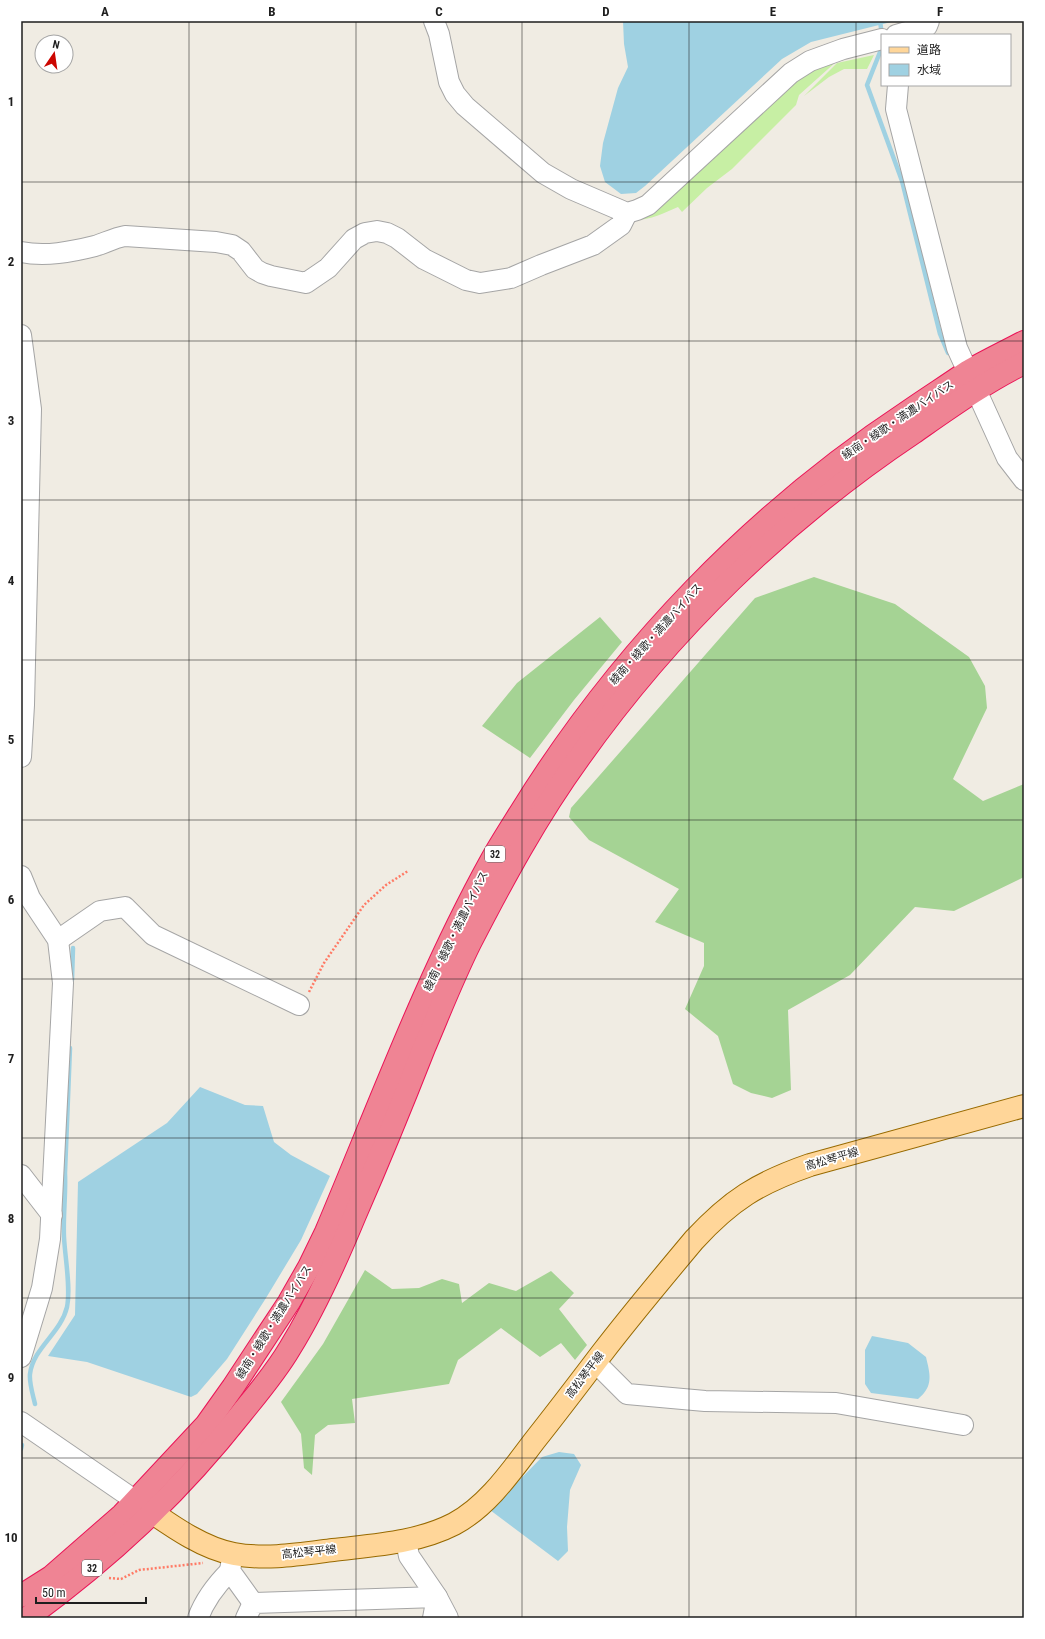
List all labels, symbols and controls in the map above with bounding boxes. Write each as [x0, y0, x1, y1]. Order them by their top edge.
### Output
text: A [101, 4, 109, 19]
text: B [268, 4, 276, 19]
text: C [435, 4, 443, 19]
text: D [602, 4, 610, 19]
text: E [770, 4, 777, 19]
text: F [937, 4, 943, 19]
north arrow [34, 34, 74, 74]
legend [881, 34, 1011, 86]
text: N [51, 38, 61, 52]
text: 道路 [917, 43, 941, 57]
text: 水域 [917, 63, 941, 77]
text: 1 [8, 94, 14, 109]
text: 2 [8, 254, 15, 269]
street label: 綾南・綾歌・満濃バイパス [840, 378, 956, 462]
text: 3 [8, 413, 14, 428]
text: 4 [8, 573, 15, 588]
street label: 綾南・綾歌・満濃バイパス [607, 581, 705, 687]
text: 5 [8, 732, 15, 747]
road number: 32 [485, 846, 505, 862]
street label: 綾南・綾歌・満濃バイパス [421, 869, 491, 993]
text: 6 [8, 892, 15, 907]
text: 7 [8, 1051, 15, 1066]
street label: 高松琴平線 [804, 1145, 860, 1173]
text: 8 [8, 1211, 14, 1226]
street label: 綾南・綾歌・満濃バイパス [234, 1263, 314, 1381]
street label: 高松琴平線 [563, 1349, 607, 1401]
text: 9 [8, 1370, 14, 1385]
text: 10 [4, 1530, 18, 1545]
street label: 高松琴平線 [281, 1543, 337, 1561]
road number: 32 [82, 1560, 102, 1576]
scale bar [36, 1579, 146, 1605]
text: 50 m [42, 1586, 66, 1600]

